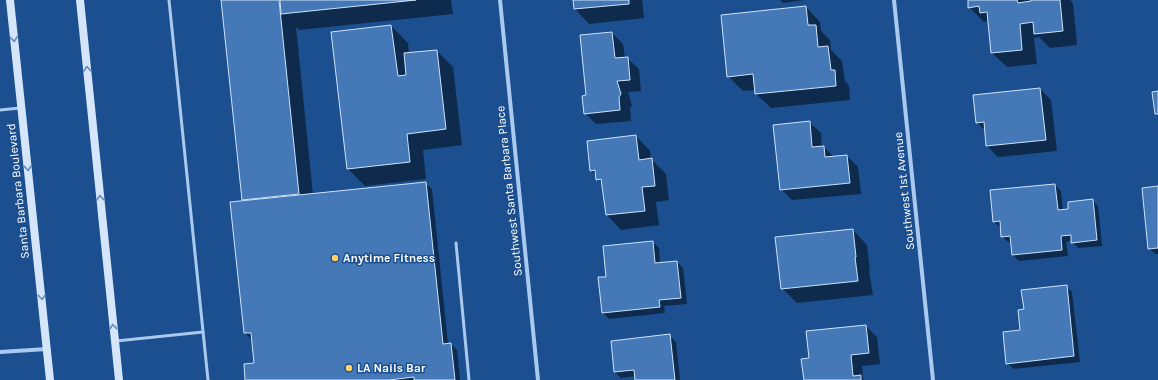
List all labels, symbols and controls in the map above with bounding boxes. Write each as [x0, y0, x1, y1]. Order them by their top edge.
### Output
one-way arrow [10, 36, 19, 42]
one-way arrow [83, 66, 92, 72]
street label: Southwest Santa Barbara Place [493, 105, 525, 277]
street label: Santa Barbara Boulevard [4, 123, 32, 259]
street label: Southwest 1st Avenue [891, 131, 917, 251]
one-way arrow [23, 165, 32, 171]
one-way arrow [96, 195, 105, 201]
place label: Anytime Fitness [343, 251, 435, 265]
marker: Anytime Fitness [330, 253, 340, 263]
one-way arrow [37, 294, 46, 300]
one-way arrow [109, 324, 118, 330]
place label: LA Nails Bar [357, 361, 426, 375]
marker: LA Nails Bar [344, 363, 354, 373]

